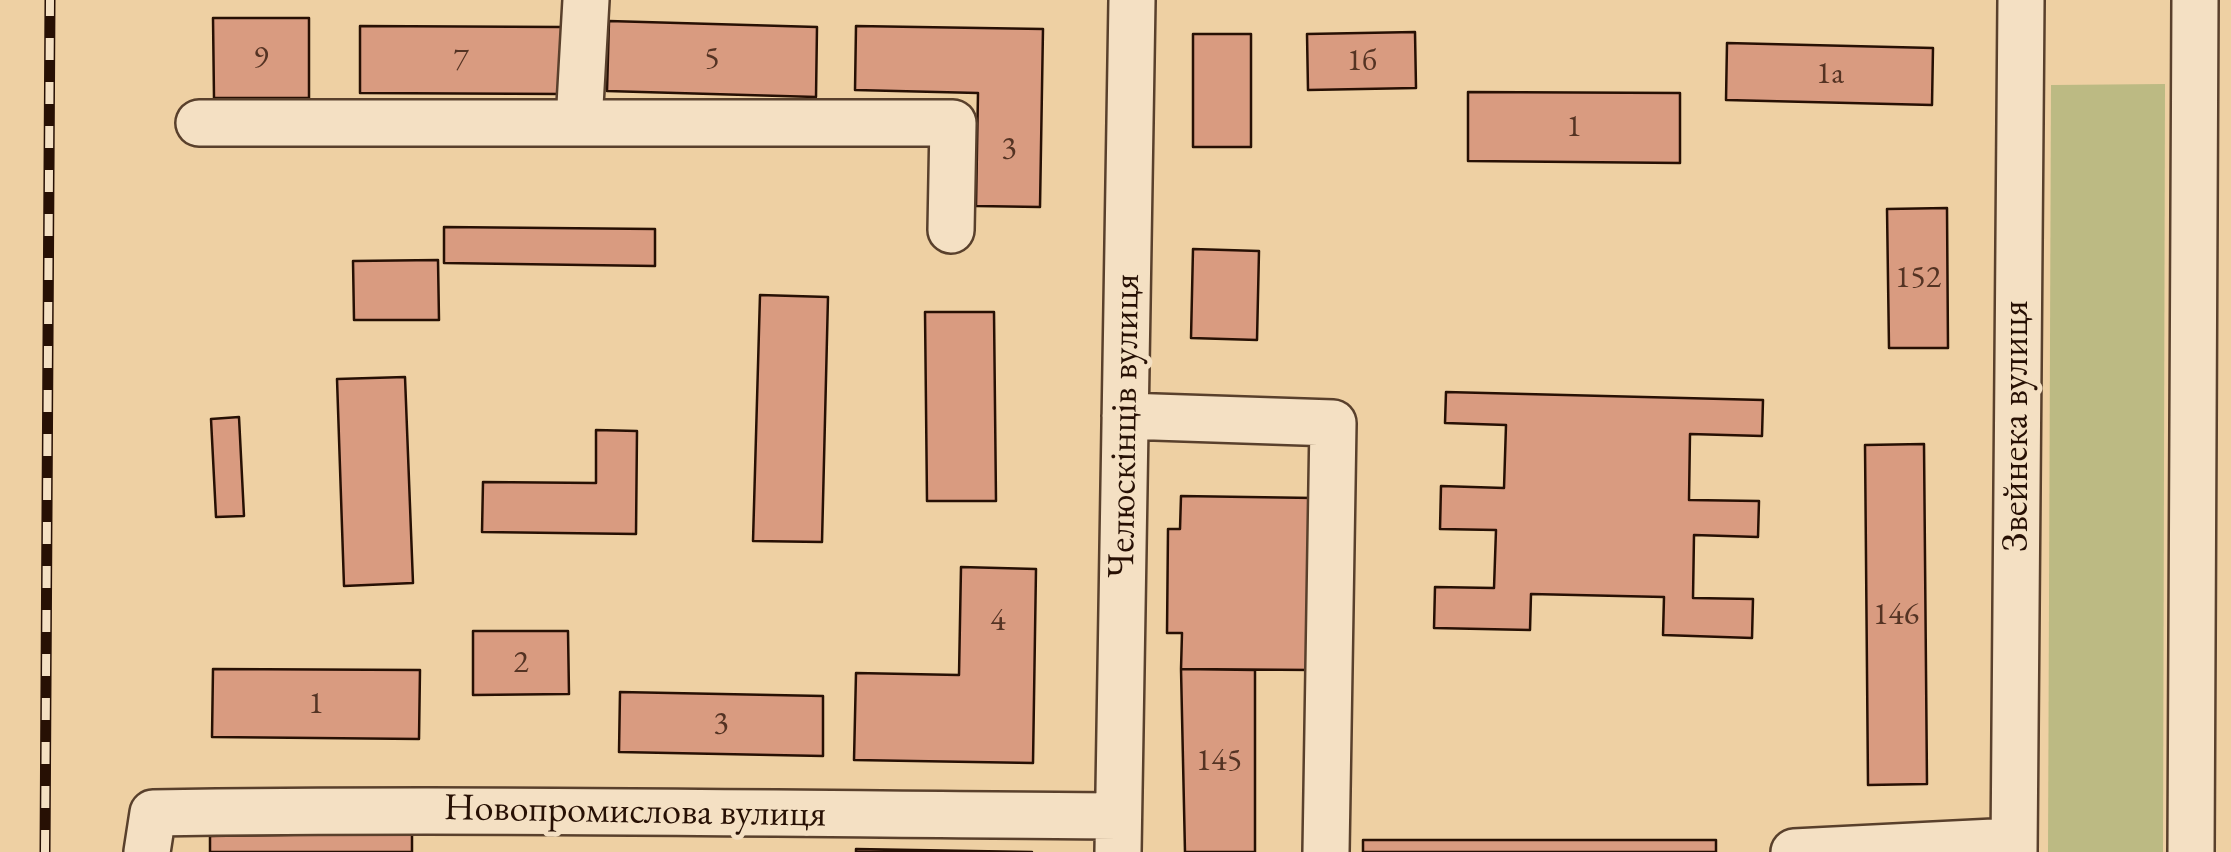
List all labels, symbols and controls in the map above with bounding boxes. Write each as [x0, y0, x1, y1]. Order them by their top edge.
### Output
house number: 9 [253, 39, 269, 77]
house number: 5 [704, 40, 720, 78]
house number: 7 [453, 41, 469, 79]
house number: 1б [1347, 42, 1377, 80]
house number: 1а [1816, 55, 1844, 93]
house number: 1 [1566, 108, 1582, 146]
house number: 3 [1001, 130, 1017, 168]
house number: 152 [1895, 259, 1941, 297]
street label: Челюскінців вулиця [1100, 273, 1150, 579]
street label: Звейнека вулиця [1994, 300, 2040, 552]
house number: 146 [1873, 596, 1919, 634]
house number: 4 [990, 602, 1006, 640]
house number: 2 [513, 644, 529, 682]
house number: 1 [308, 685, 324, 723]
house number: 3 [713, 705, 729, 743]
house number: 145 [1196, 742, 1242, 780]
street label: Новопромислова вулиця [444, 786, 826, 838]

